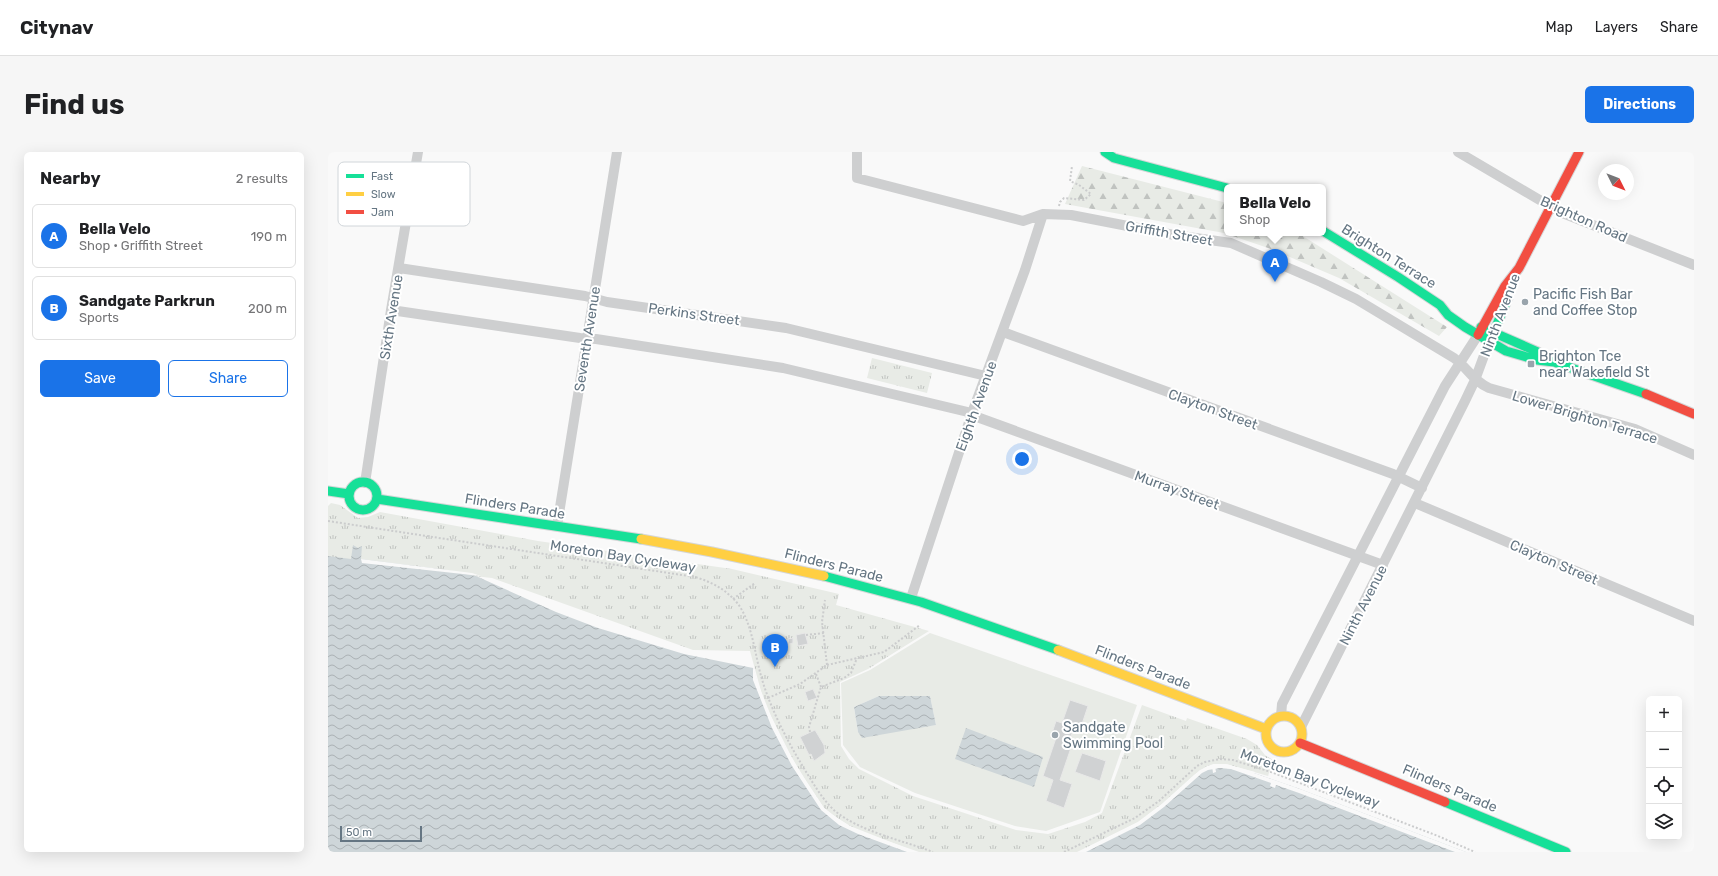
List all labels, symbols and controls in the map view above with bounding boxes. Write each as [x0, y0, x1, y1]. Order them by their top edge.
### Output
text: Citynav [20, 16, 93, 39]
text: Map [1546, 19, 1573, 36]
text: Layers [1595, 19, 1638, 36]
text: Share [1660, 19, 1698, 36]
button: Directions [1585, 86, 1694, 123]
text: Find us [24, 88, 124, 121]
legend [338, 162, 470, 226]
north arrow [1598, 164, 1634, 200]
text: Nearby [40, 168, 101, 188]
text: Fast [371, 170, 394, 183]
text: 2 results [236, 171, 288, 186]
popup [1224, 184, 1326, 236]
text: Slow [371, 188, 396, 201]
street label: Brighton Road [1538, 193, 1630, 246]
text: Bella Velo [1239, 194, 1311, 212]
text: Jam [371, 206, 394, 219]
text: Shop [1239, 212, 1270, 227]
street label: Griffith Street [1124, 217, 1214, 250]
text: Bella Velo [79, 220, 151, 238]
street label: Brighton Terrace [1338, 221, 1439, 292]
text: A [49, 229, 59, 244]
text: 190 m [251, 229, 287, 244]
text: Shop · Griffith Street [79, 238, 203, 253]
pin: A [1262, 249, 1288, 282]
street label: Ninth Avenue [1477, 271, 1524, 359]
street label: Sixth Avenue [376, 273, 407, 361]
street label: Seventh Avenue [571, 285, 604, 393]
place label: Pacific Fish Bar and Coffee Stop [1533, 286, 1637, 319]
text: Sandgate Parkrun [79, 292, 215, 310]
marker: Pacific Fish Bar and Coffee Stop [1520, 297, 1530, 307]
street label: Perkins Street [647, 300, 741, 329]
text: B [49, 301, 59, 316]
text: 200 m [248, 301, 287, 316]
text: Sports [79, 310, 119, 325]
place label: Brighton Tce near Wakefield St [1539, 348, 1650, 381]
street label: Eighth Avenue [952, 359, 1001, 454]
marker: Brighton Tce near Wakefield St [1526, 359, 1536, 369]
button: Save [40, 360, 160, 397]
button: Share [168, 360, 288, 397]
street label: Clayton Street [1166, 385, 1260, 434]
street label: Lower Brighton Terrace [1510, 387, 1660, 448]
your location [1012, 449, 1032, 469]
street label: Murray Street [1132, 467, 1222, 514]
street label: Flinders Parade [464, 490, 566, 523]
street label: Clayton Street [1507, 536, 1601, 589]
street label: Moreton Bay Cycleway [549, 537, 697, 576]
street label: Flinders Parade [783, 545, 885, 586]
street label: Ninth Avenue [1336, 562, 1391, 648]
pin: B [762, 634, 788, 667]
street label: Flinders Parade [1093, 641, 1193, 694]
map controls [1646, 696, 1682, 840]
button: + [1646, 696, 1682, 732]
place label: Sandgate Swimming Pool [1063, 719, 1163, 752]
marker: Sandgate Swimming Pool [1050, 730, 1060, 740]
button: − [1646, 732, 1682, 768]
street label: Moreton Bay Cycleway [1238, 745, 1382, 812]
street label: Flinders Parade [1400, 761, 1500, 816]
button: locate [1646, 768, 1682, 804]
button: layers [1646, 804, 1682, 840]
scale bar [340, 824, 422, 843]
text: 50 m [346, 826, 372, 839]

